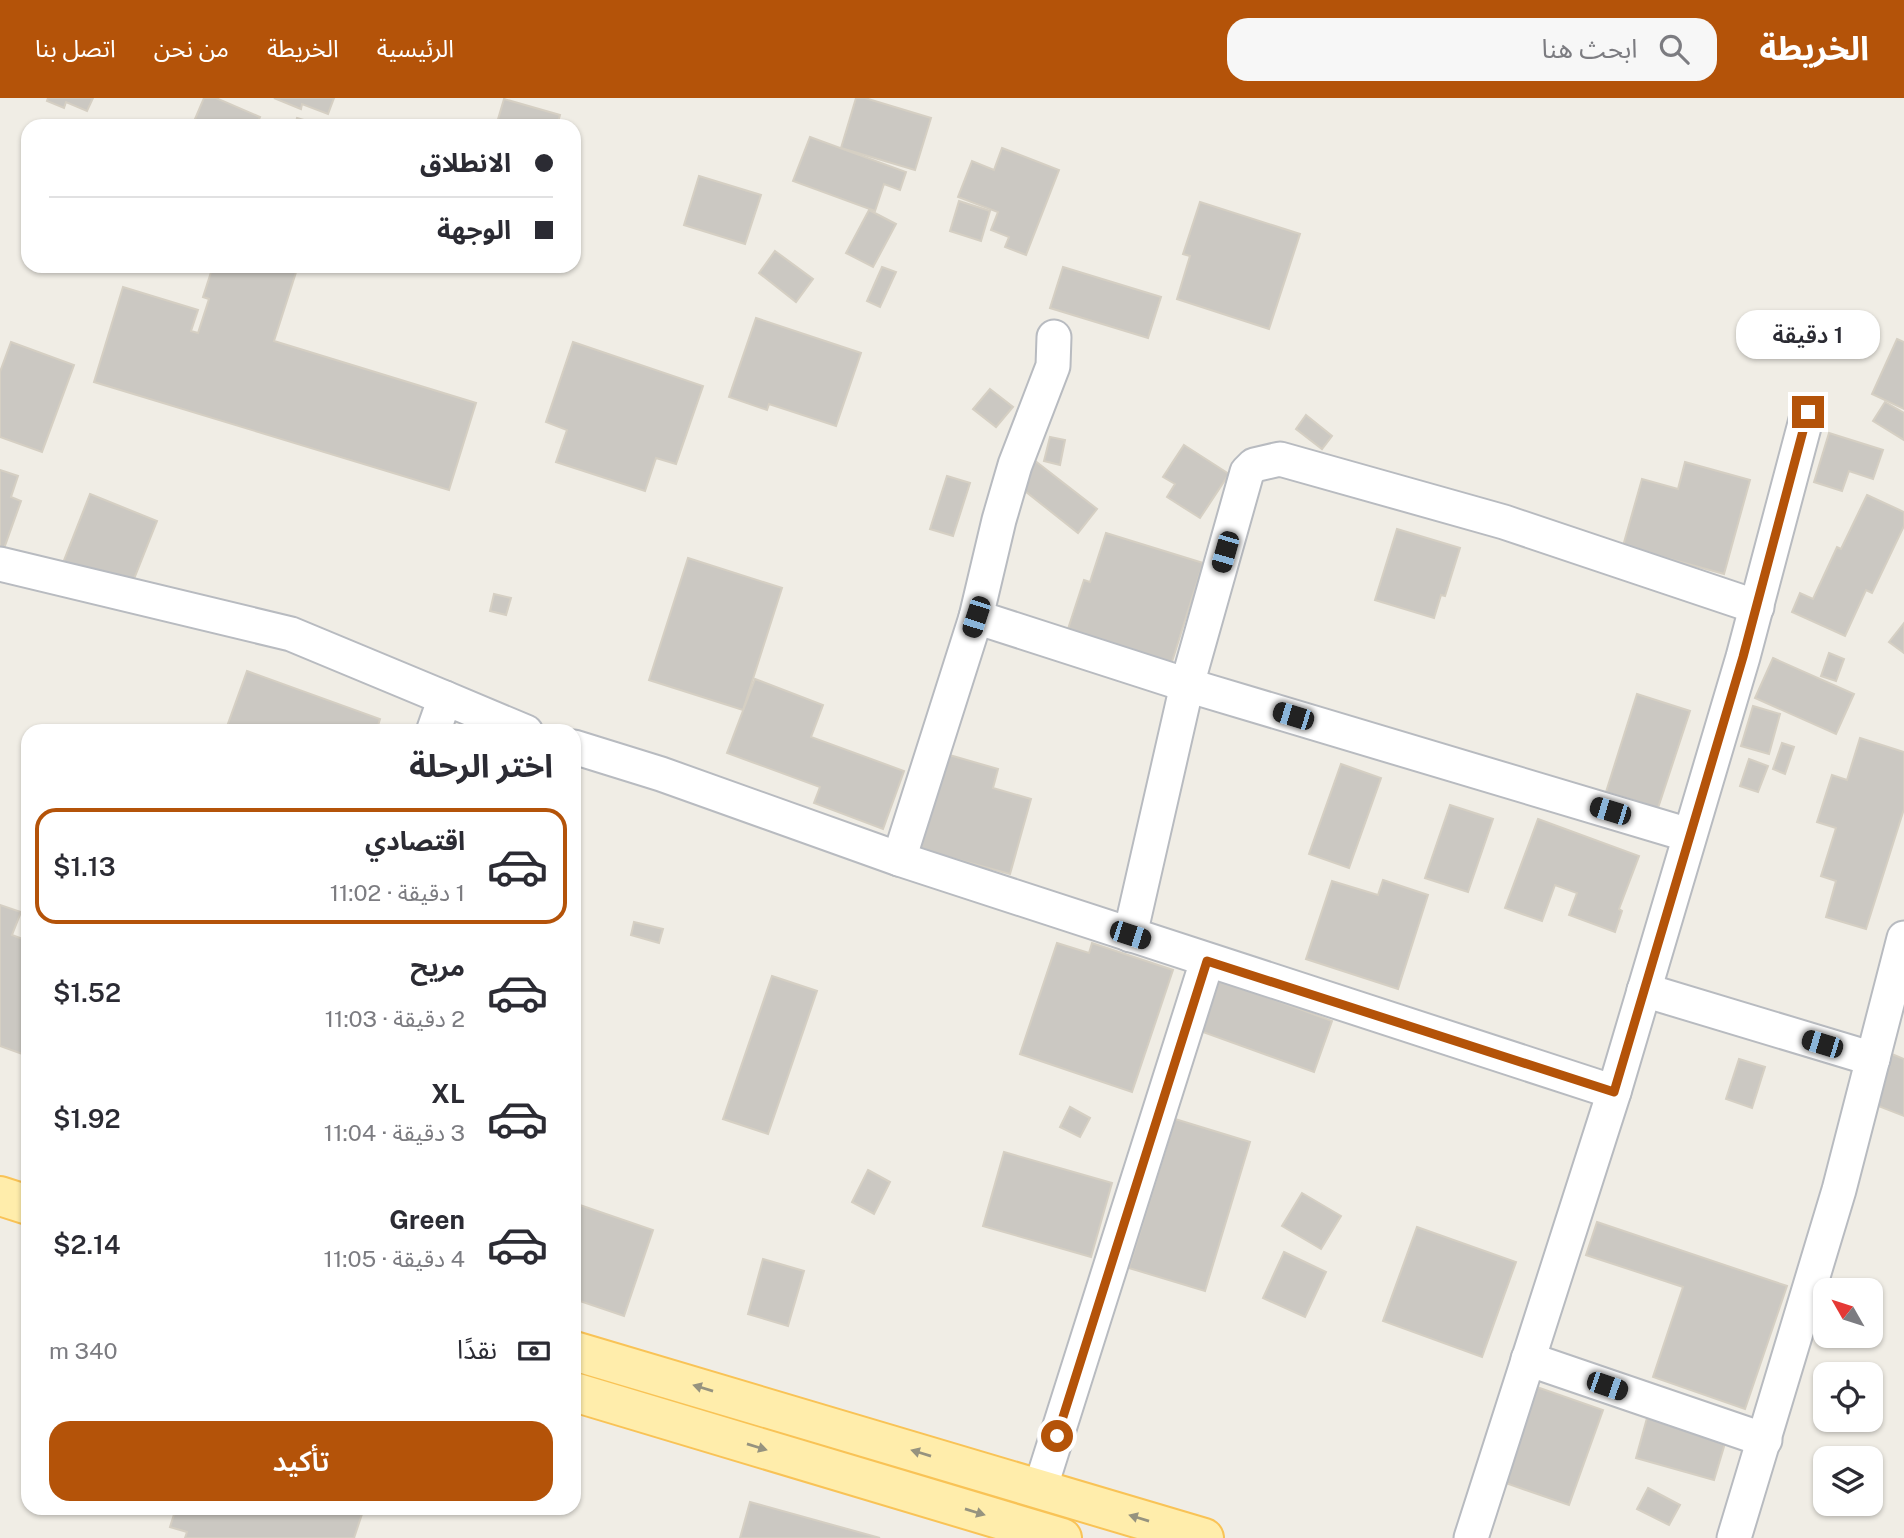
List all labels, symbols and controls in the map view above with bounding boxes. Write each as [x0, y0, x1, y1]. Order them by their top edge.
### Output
search box [1227, 18, 1717, 81]
text: الخريطة [1759, 29, 1869, 67]
icon: search [1655, 30, 1693, 68]
text: ابحث هنا [1542, 33, 1637, 64]
text: اتصل بنا [35, 34, 116, 62]
text: من نحن [154, 34, 229, 62]
text: الخريطة [267, 34, 339, 62]
text: الرئيسية [377, 34, 454, 62]
text: الانطلاق [420, 147, 511, 178]
text: الوجهة [437, 214, 511, 245]
callout: 1 دقيقة [1736, 310, 1880, 360]
text: 1 دقيقة [1773, 321, 1843, 348]
route end [1792, 396, 1824, 428]
car [1210, 529, 1241, 575]
car [960, 594, 993, 640]
car [1270, 700, 1317, 732]
text: اختر الرحلة [409, 747, 553, 784]
car [1587, 795, 1634, 827]
text: اقتصادي [365, 825, 465, 856]
icon: car [486, 835, 549, 898]
text: $1.13 [53, 851, 116, 882]
text: 1 دقيقة · 11:02 [330, 879, 465, 906]
car [1107, 919, 1154, 951]
text: مريح [410, 951, 465, 982]
icon: car [486, 961, 549, 1024]
text: $1.52 [53, 977, 121, 1008]
text: 2 دقيقة · 11:03 [325, 1005, 465, 1032]
car [1799, 1028, 1846, 1060]
text: XL [431, 1078, 465, 1109]
icon: car [486, 1087, 549, 1150]
text: $1.92 [53, 1103, 121, 1134]
text: 3 دقيقة · 11:04 [324, 1119, 465, 1146]
text: Green [389, 1204, 465, 1235]
icon: car [486, 1213, 549, 1276]
text: $2.14 [53, 1229, 121, 1260]
text: 4 دقيقة · 11:05 [324, 1245, 465, 1272]
north arrow [1813, 1278, 1883, 1348]
map controls [1813, 1278, 1883, 1516]
icon: cash [515, 1332, 553, 1370]
text: نقدًا [457, 1334, 497, 1365]
text: 340 m [49, 1337, 117, 1364]
button: locate [1813, 1362, 1883, 1432]
car [1584, 1369, 1631, 1403]
one-way arrow [692, 1383, 713, 1393]
route start [1041, 1420, 1073, 1452]
button: تأكيد [49, 1421, 553, 1501]
one-way arrow [746, 1442, 767, 1453]
button: layers [1813, 1446, 1883, 1516]
one-way arrow [910, 1447, 931, 1457]
one-way arrow [964, 1507, 985, 1517]
one-way arrow [1128, 1513, 1149, 1523]

